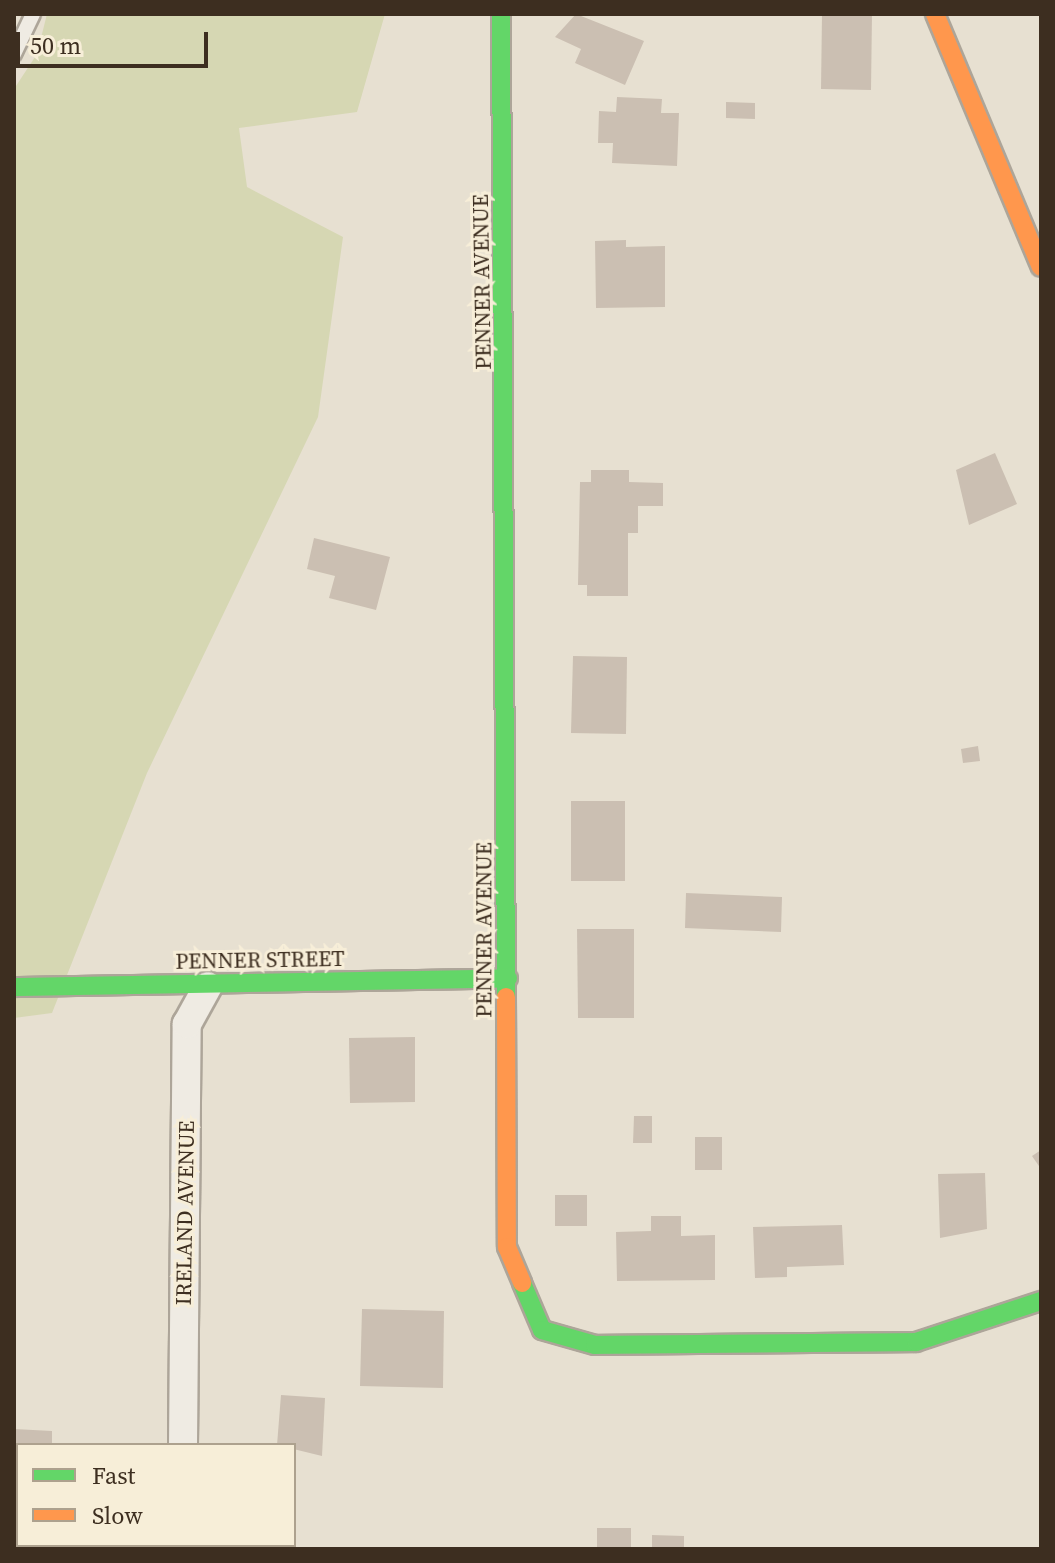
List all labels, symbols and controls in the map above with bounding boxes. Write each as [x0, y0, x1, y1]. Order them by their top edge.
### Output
scale bar [20, 16, 212, 66]
text: 50 m [30, 29, 81, 62]
street label: PENNER AVENUE [467, 194, 497, 370]
street label: PENNER AVENUE [471, 842, 497, 1018]
street label: PENNER STREET [175, 945, 345, 975]
street label: IRELAND AVENUE [170, 1120, 200, 1306]
legend [16, 1443, 296, 1547]
text: Fast [92, 1459, 135, 1492]
text: Slow [92, 1499, 143, 1532]

